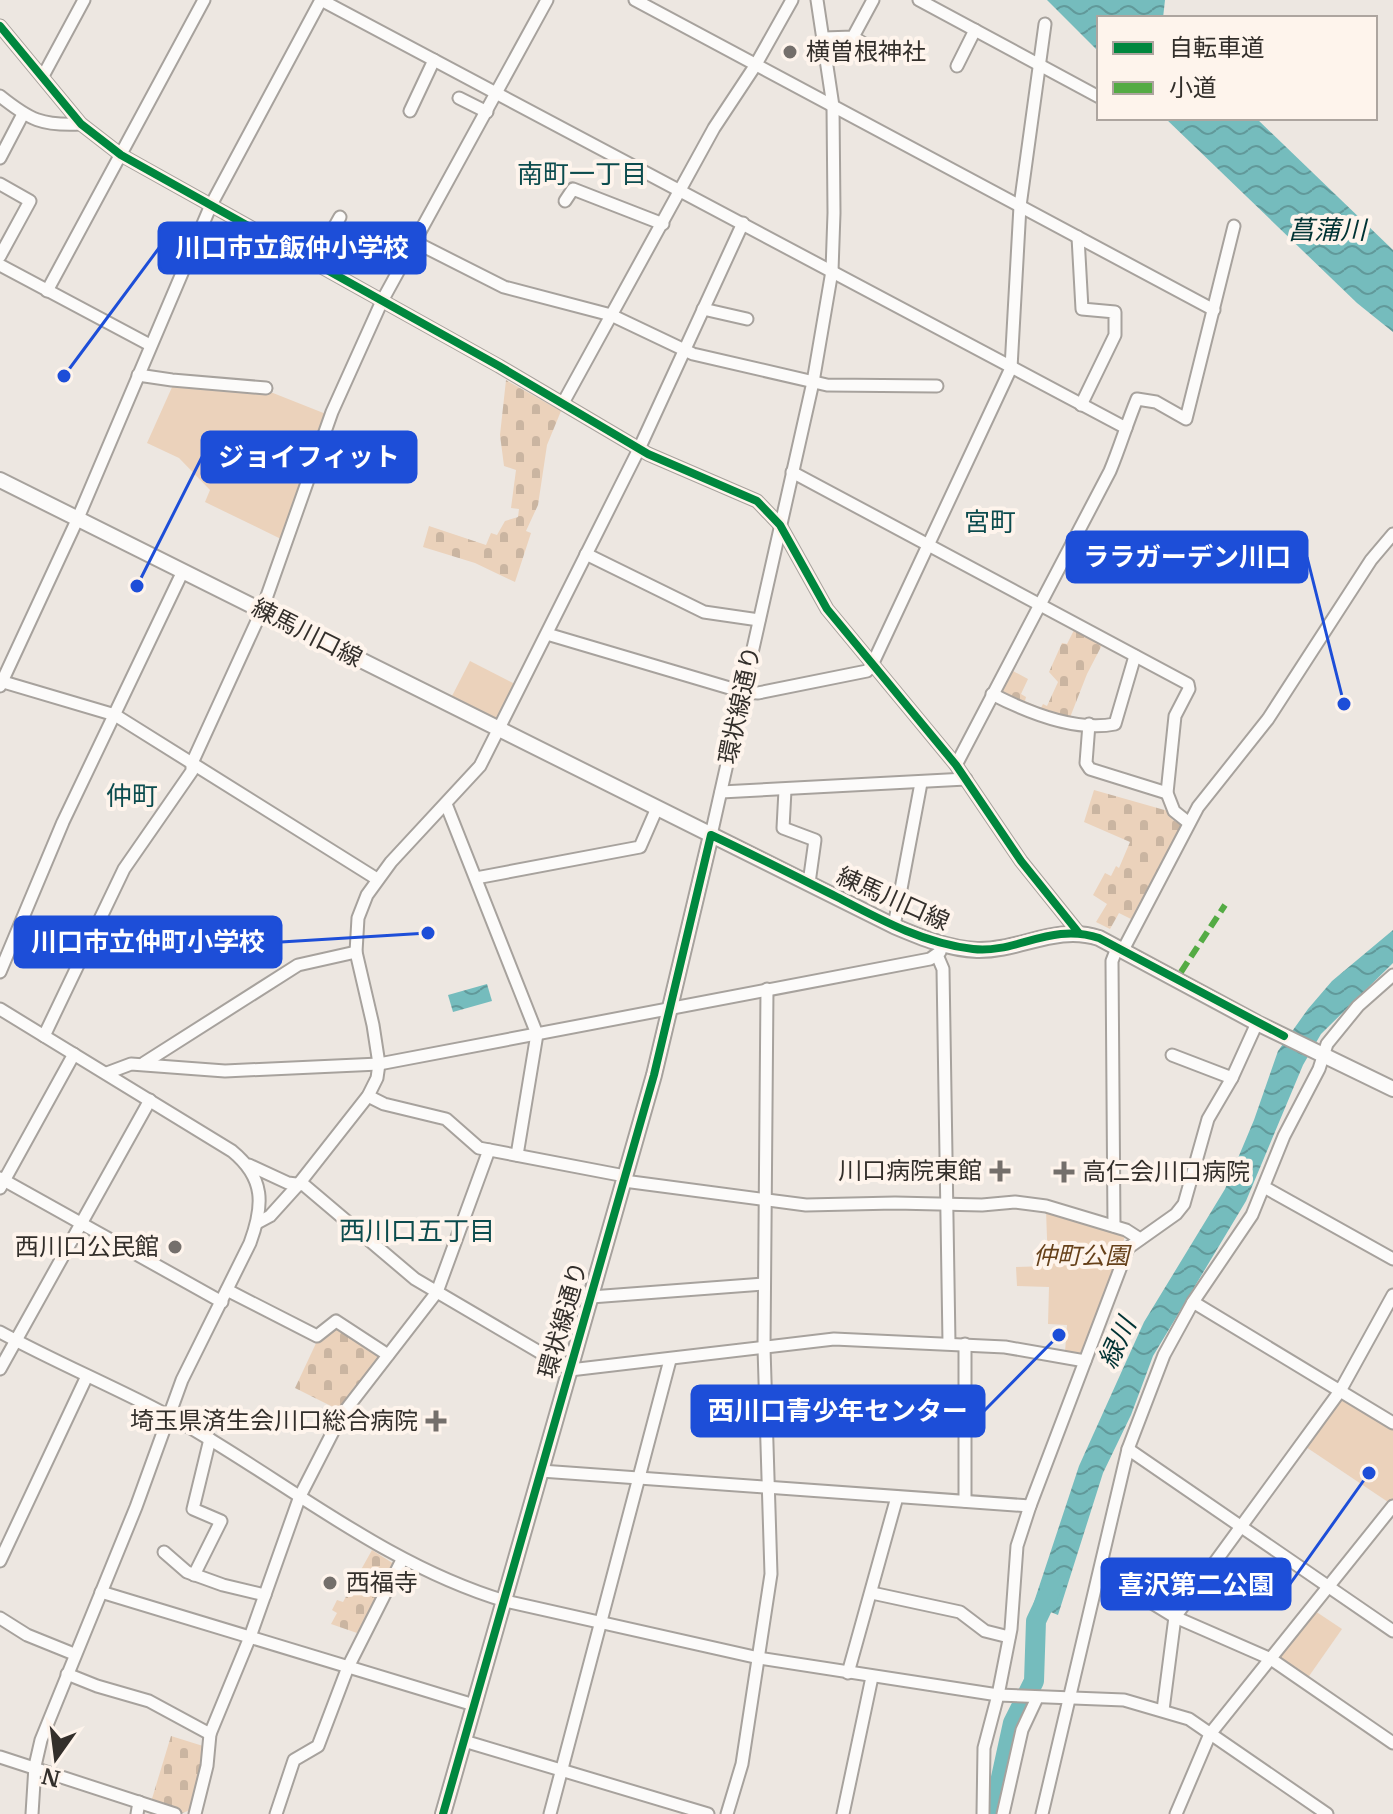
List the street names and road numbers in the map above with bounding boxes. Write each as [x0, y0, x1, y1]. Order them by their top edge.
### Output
street label: 練馬川口線 [247, 592, 368, 674]
street label: 環状線通り [712, 643, 767, 767]
street label: 練馬川口線 [832, 860, 954, 937]
street label: 環状線通り [531, 1258, 594, 1382]

